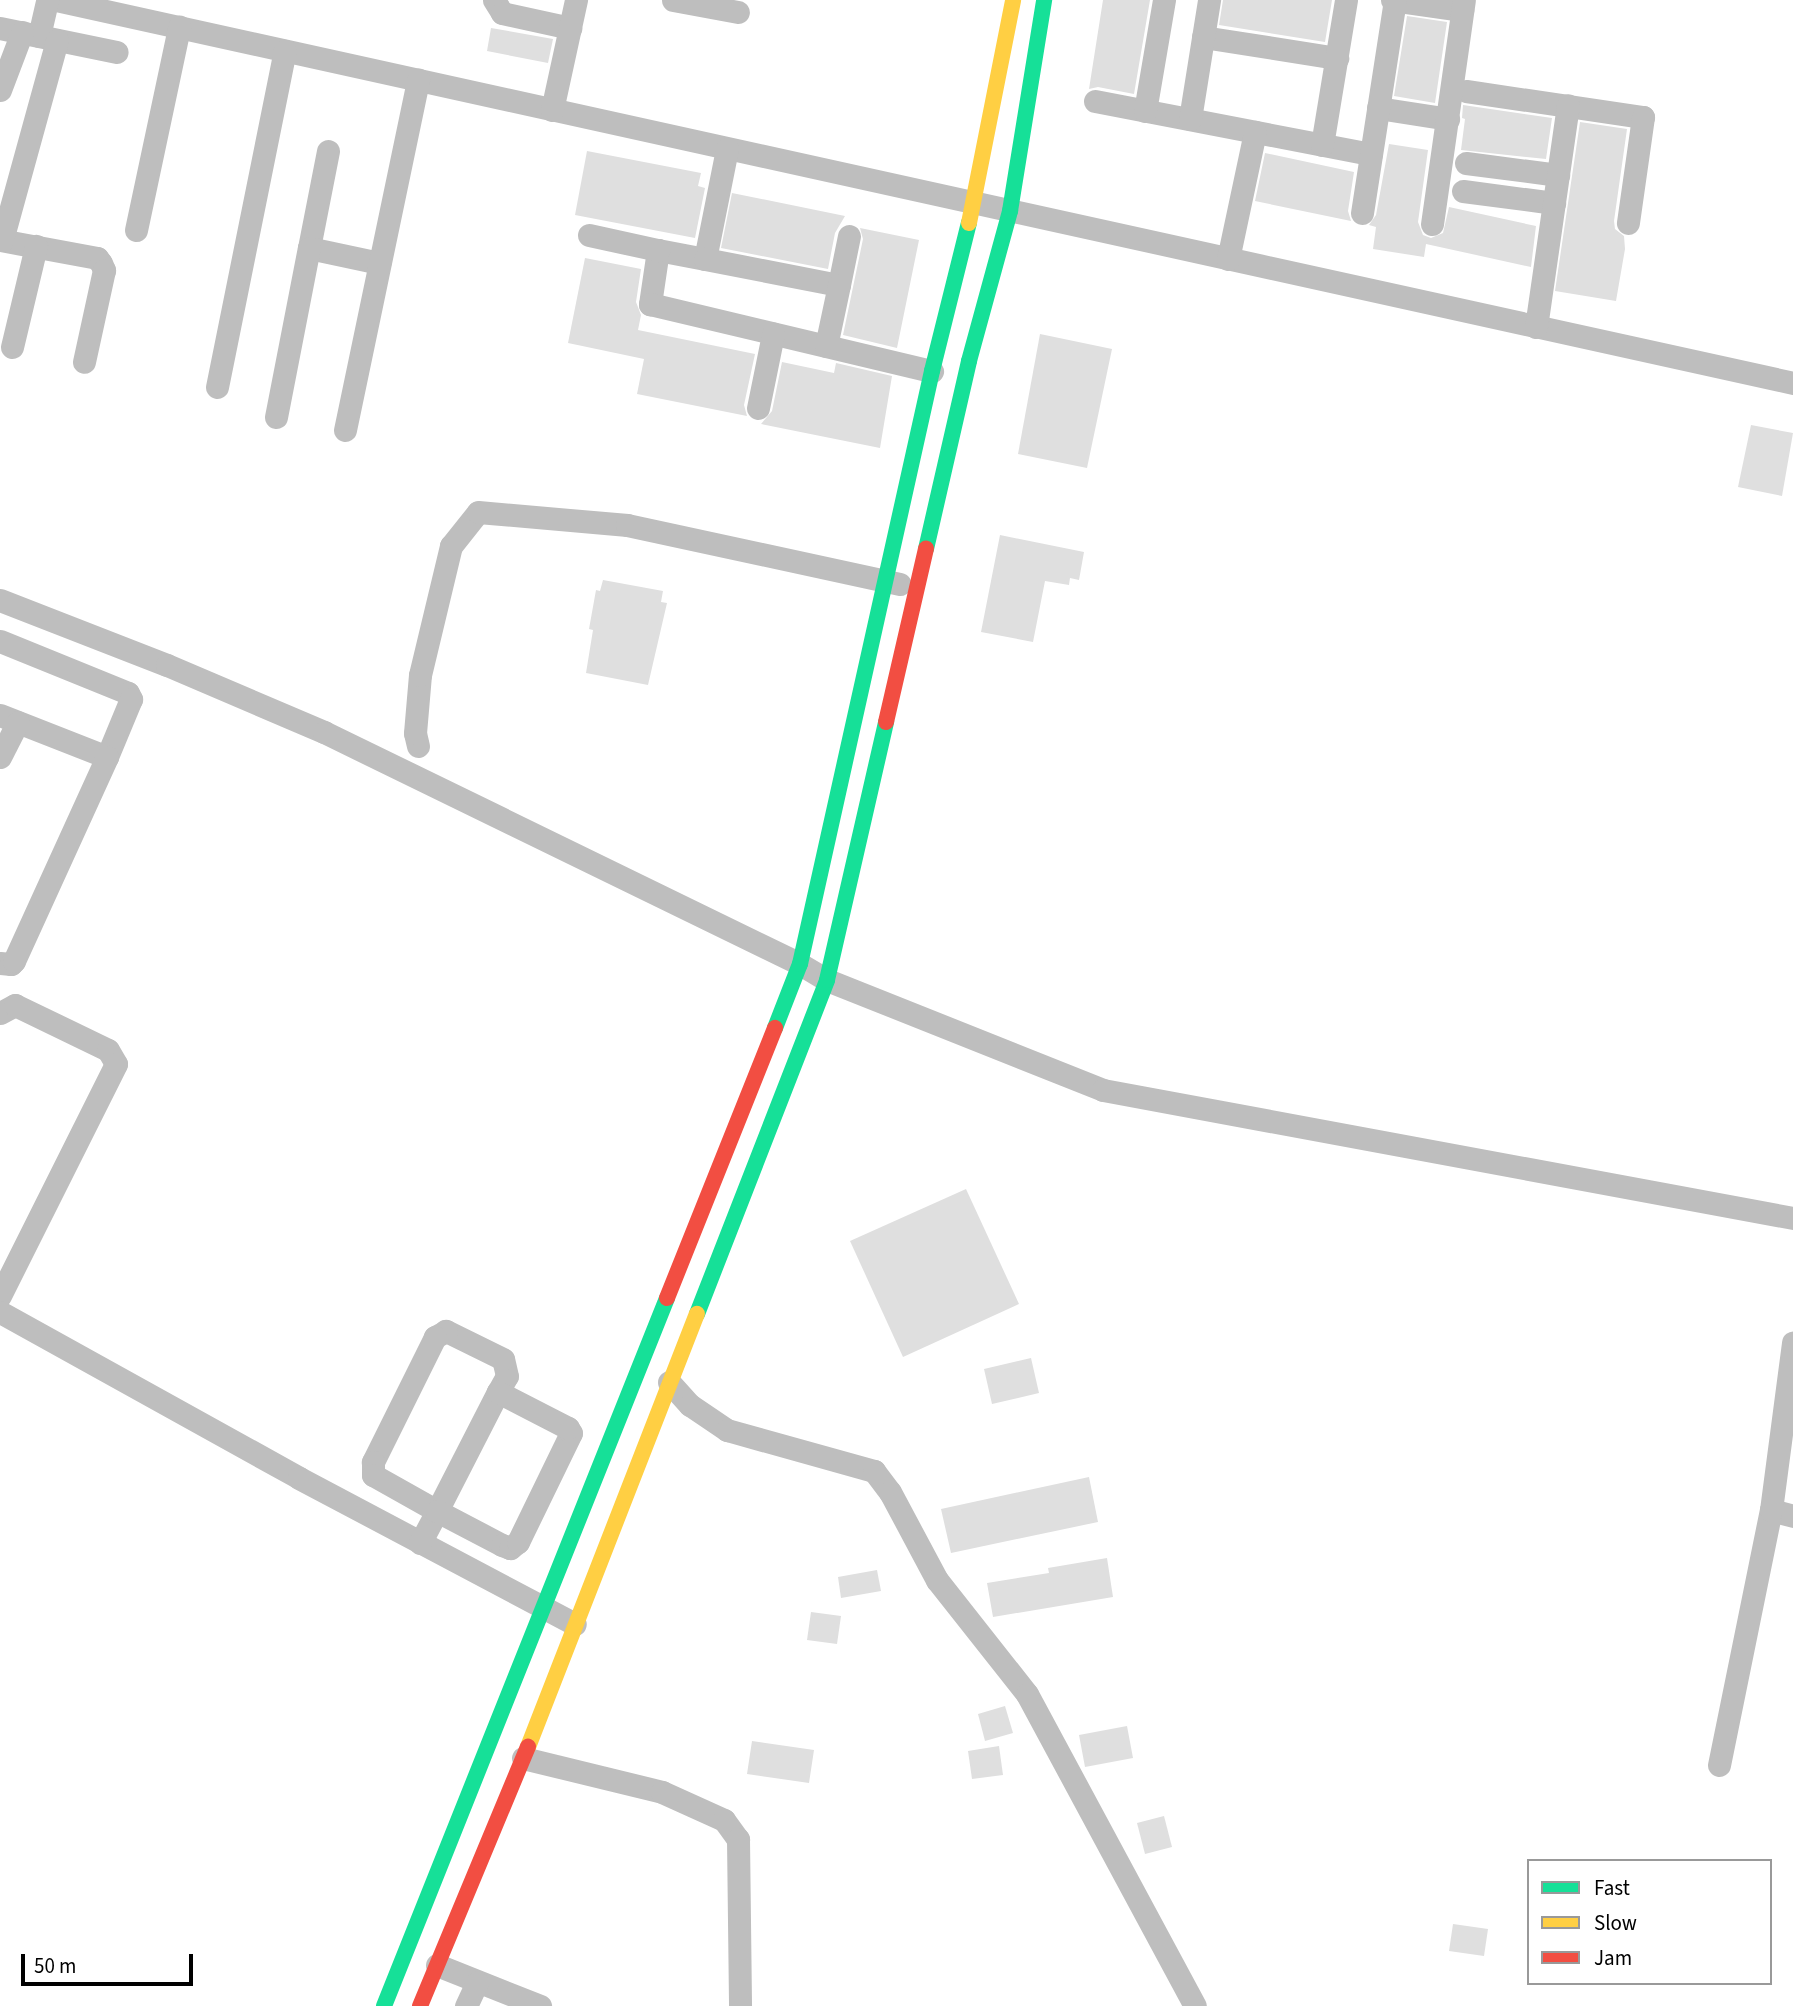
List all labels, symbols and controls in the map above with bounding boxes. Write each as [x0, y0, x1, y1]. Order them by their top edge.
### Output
legend [1527, 1859, 1772, 1985]
text: Fast [1594, 1873, 1630, 1903]
text: Slow [1594, 1908, 1637, 1938]
scale bar [24, 1940, 196, 1984]
text: Jam [1594, 1943, 1632, 1973]
text: 50 m [34, 1951, 76, 1981]

